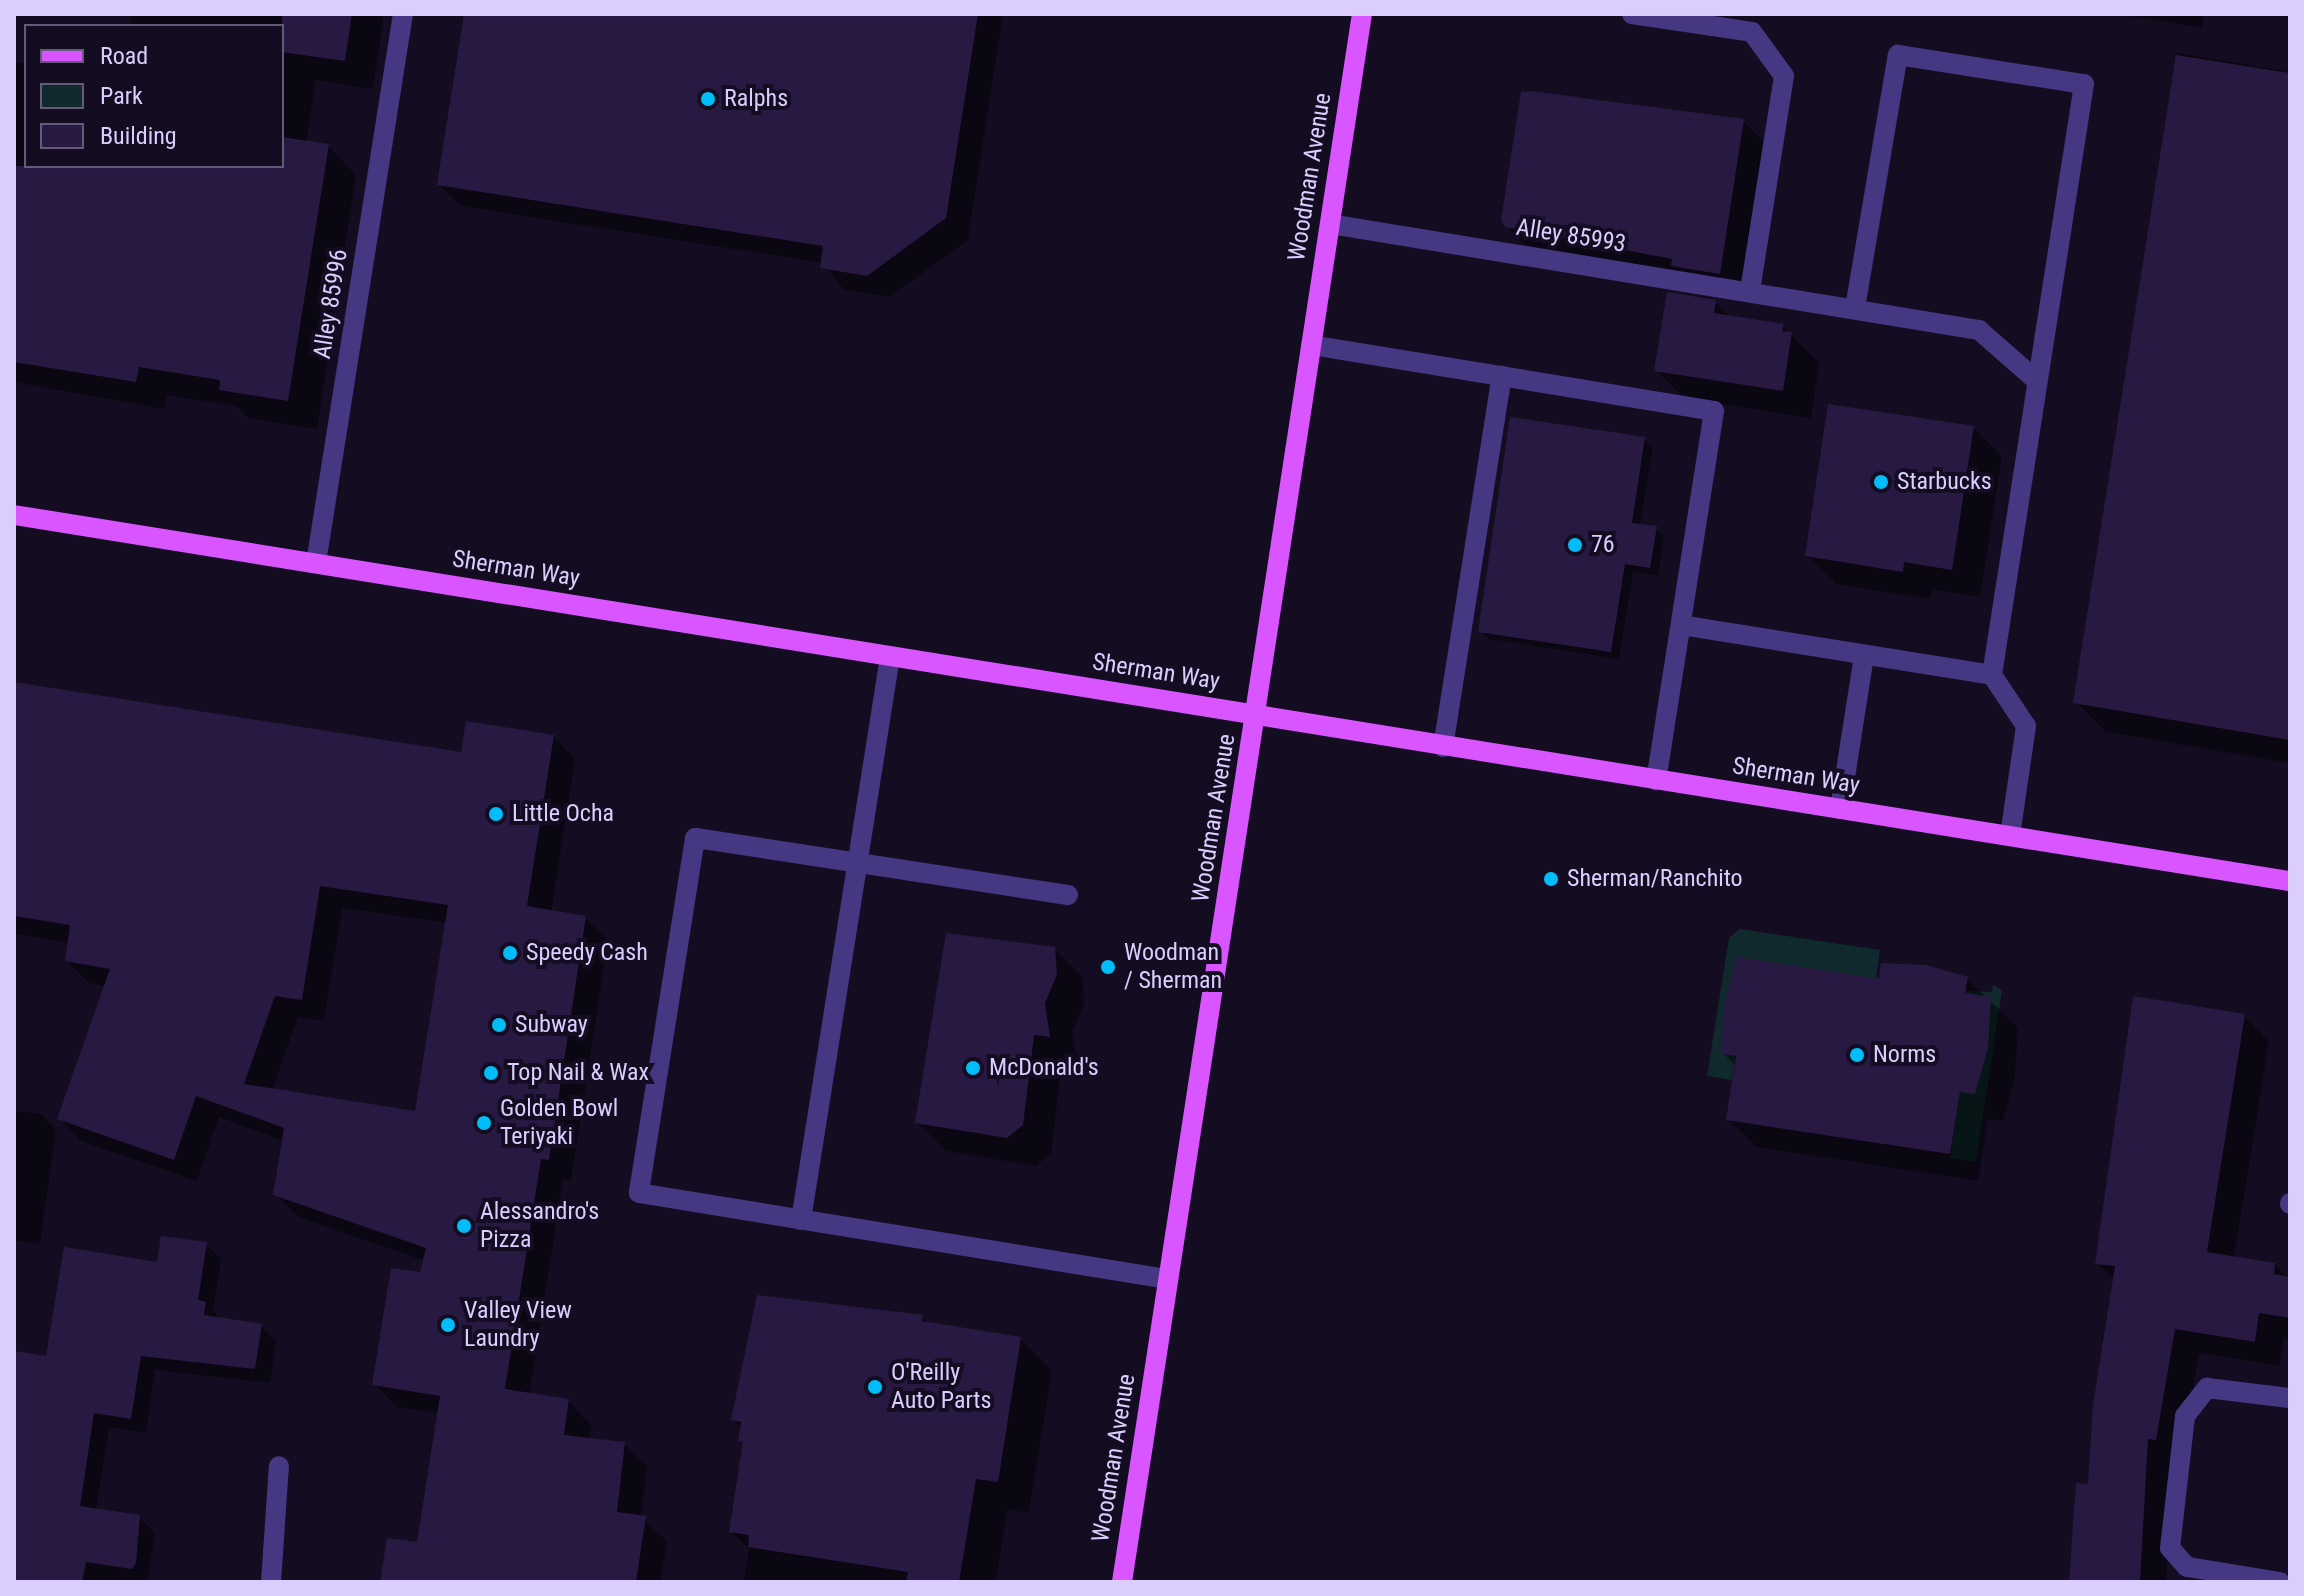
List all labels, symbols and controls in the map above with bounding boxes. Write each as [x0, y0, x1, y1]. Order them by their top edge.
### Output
legend [24, 24, 284, 168]
text: Road [100, 42, 148, 70]
text: Park [100, 82, 143, 110]
place label: Ralphs [724, 85, 788, 113]
marker: Ralphs [699, 90, 717, 108]
street label: Woodman Avenue [1283, 91, 1337, 263]
text: Building [100, 122, 177, 150]
street label: Alley 85993 [1514, 213, 1628, 259]
street label: Alley 85996 [308, 247, 354, 361]
place label: Starbucks [1897, 468, 1992, 496]
marker: Starbucks [1872, 473, 1890, 491]
place label: 76 [1591, 531, 1615, 559]
marker: 76 [1566, 536, 1584, 554]
street label: Sherman Way [450, 545, 582, 593]
street label: Sherman Way [1090, 648, 1222, 696]
street label: Woodman Avenue [1187, 732, 1241, 904]
street label: Sherman Way [1730, 752, 1862, 800]
place label: Little Ocha [512, 800, 614, 828]
marker: Little Ocha [487, 805, 505, 823]
place label: Sherman/Ranchito [1567, 865, 1743, 893]
marker: Sherman/Ranchito [1542, 870, 1560, 888]
place label: Speedy Cash [526, 939, 648, 967]
place label: Woodman / Sherman [1124, 939, 1222, 995]
marker: Speedy Cash [501, 944, 519, 962]
marker: Woodman / Sherman [1099, 958, 1117, 976]
place label: Subway [515, 1011, 588, 1039]
marker: Subway [490, 1016, 508, 1034]
place label: Norms [1873, 1041, 1936, 1069]
marker: Norms [1848, 1046, 1866, 1064]
place label: McDonald's [989, 1054, 1099, 1082]
place label: Top Nail & Wax [507, 1059, 649, 1087]
marker: McDonald's [964, 1059, 982, 1077]
marker: Top Nail & Wax [482, 1064, 500, 1082]
place label: Golden Bowl Teriyaki [500, 1095, 618, 1151]
marker: Golden Bowl Teriyaki [475, 1114, 493, 1132]
place label: Alessandro's Pizza [480, 1198, 599, 1254]
marker: Alessandro's Pizza [455, 1217, 473, 1235]
place label: Valley View Laundry [464, 1297, 572, 1353]
marker: Valley View Laundry [439, 1316, 457, 1334]
place label: O'Reilly Auto Parts [891, 1359, 991, 1415]
street label: Woodman Avenue [1087, 1372, 1141, 1544]
marker: O'Reilly Auto Parts [866, 1378, 884, 1396]

